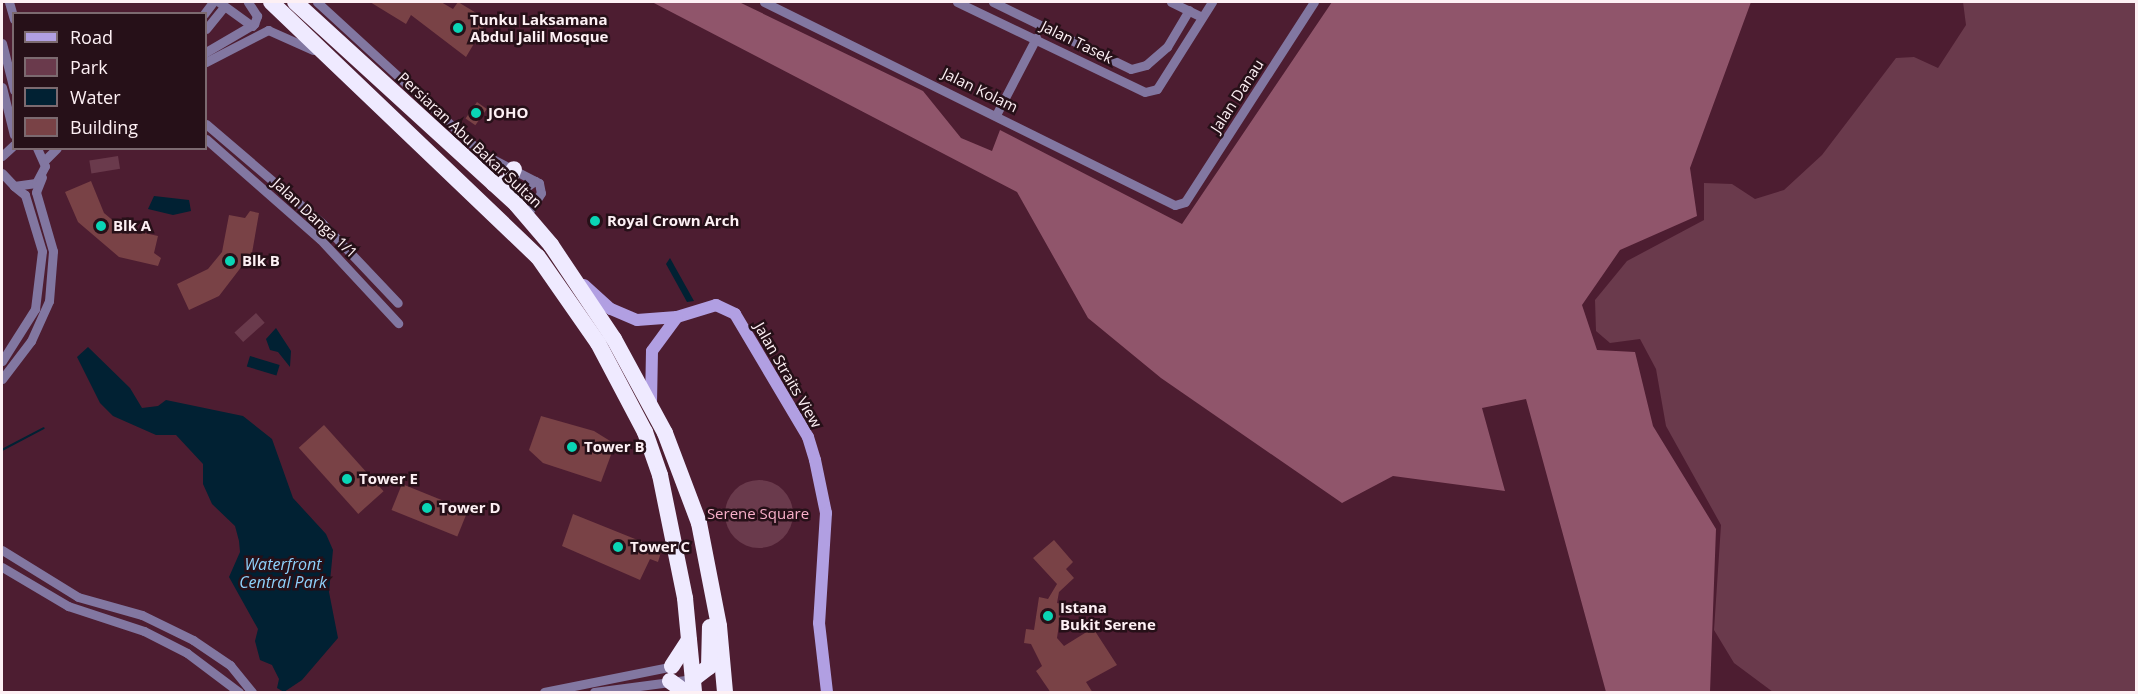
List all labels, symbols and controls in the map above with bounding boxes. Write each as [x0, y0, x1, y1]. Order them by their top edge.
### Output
place label: Tunku Laksamana Abdul Jalil Mosque [470, 10, 608, 45]
legend [12, 12, 207, 150]
street label: Jalan Tasek [1038, 17, 1116, 67]
marker: Tunku Laksamana Abdul Jalil Mosque [451, 21, 465, 35]
text: Road [70, 25, 113, 49]
text: Park [70, 55, 108, 79]
street label: Jalan Danau [1207, 56, 1267, 136]
street label: Jalan Kolam [939, 64, 1021, 116]
street label: Persiaran Abu Bakar Sultan [394, 68, 546, 212]
text: Water [70, 85, 121, 109]
place label: JOHO [488, 104, 528, 122]
marker: JOHO [469, 106, 483, 120]
text: Building [70, 115, 138, 139]
street label: Jalan Danga 1/1 [269, 174, 361, 262]
place label: Royal Crown Arch [607, 212, 739, 230]
marker: Royal Crown Arch [588, 214, 602, 228]
place label: Blk A [113, 217, 151, 235]
marker: Blk A [94, 219, 108, 233]
place label: Blk B [242, 252, 280, 270]
marker: Blk B [223, 254, 237, 268]
street label: Jalan Straits View [751, 319, 825, 431]
place label: Tower B [584, 438, 644, 456]
marker: Tower B [565, 440, 579, 454]
place label: Tower E [359, 470, 418, 488]
marker: Tower E [340, 472, 354, 486]
place label: Tower D [439, 499, 500, 517]
marker: Tower D [420, 501, 434, 515]
park label: Serene Square [707, 505, 809, 523]
place label: Tower C [630, 538, 690, 556]
marker: Tower C [611, 540, 625, 554]
water label: Waterfront Central Park [239, 554, 327, 592]
place label: Istana Bukit Serene [1060, 598, 1156, 633]
marker: Istana Bukit Serene [1041, 609, 1055, 623]

